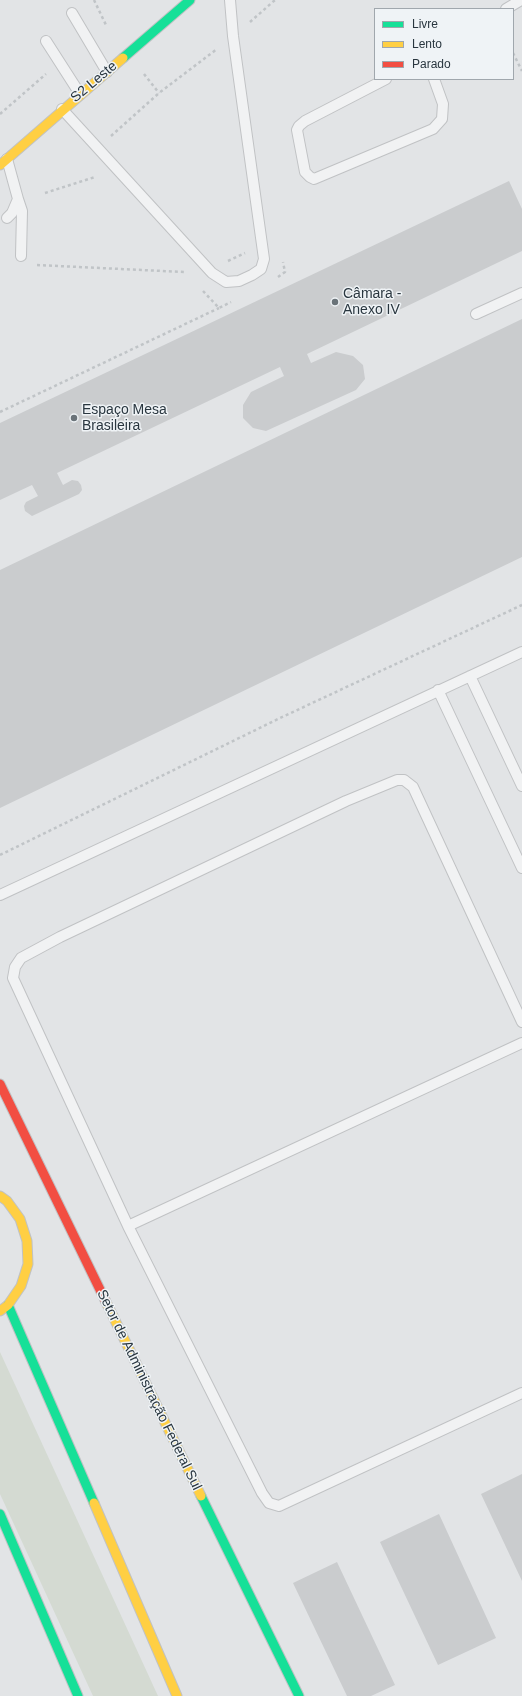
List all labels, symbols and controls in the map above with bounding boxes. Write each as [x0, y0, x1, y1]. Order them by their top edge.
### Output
legend [374, 8, 514, 80]
text: Livre [412, 17, 438, 31]
text: Lento [412, 37, 442, 51]
text: Parado [412, 57, 451, 71]
street label: S2 Leste [67, 58, 121, 106]
place label: Câmara - Anexo IV [343, 286, 401, 318]
marker: Câmara - Anexo IV [330, 297, 340, 307]
place label: Espaço Mesa Brasileira [82, 402, 167, 434]
marker: Espaço Mesa Brasileira [69, 413, 79, 423]
street label: Setor de Administração Federal Sul [93, 1287, 205, 1493]

